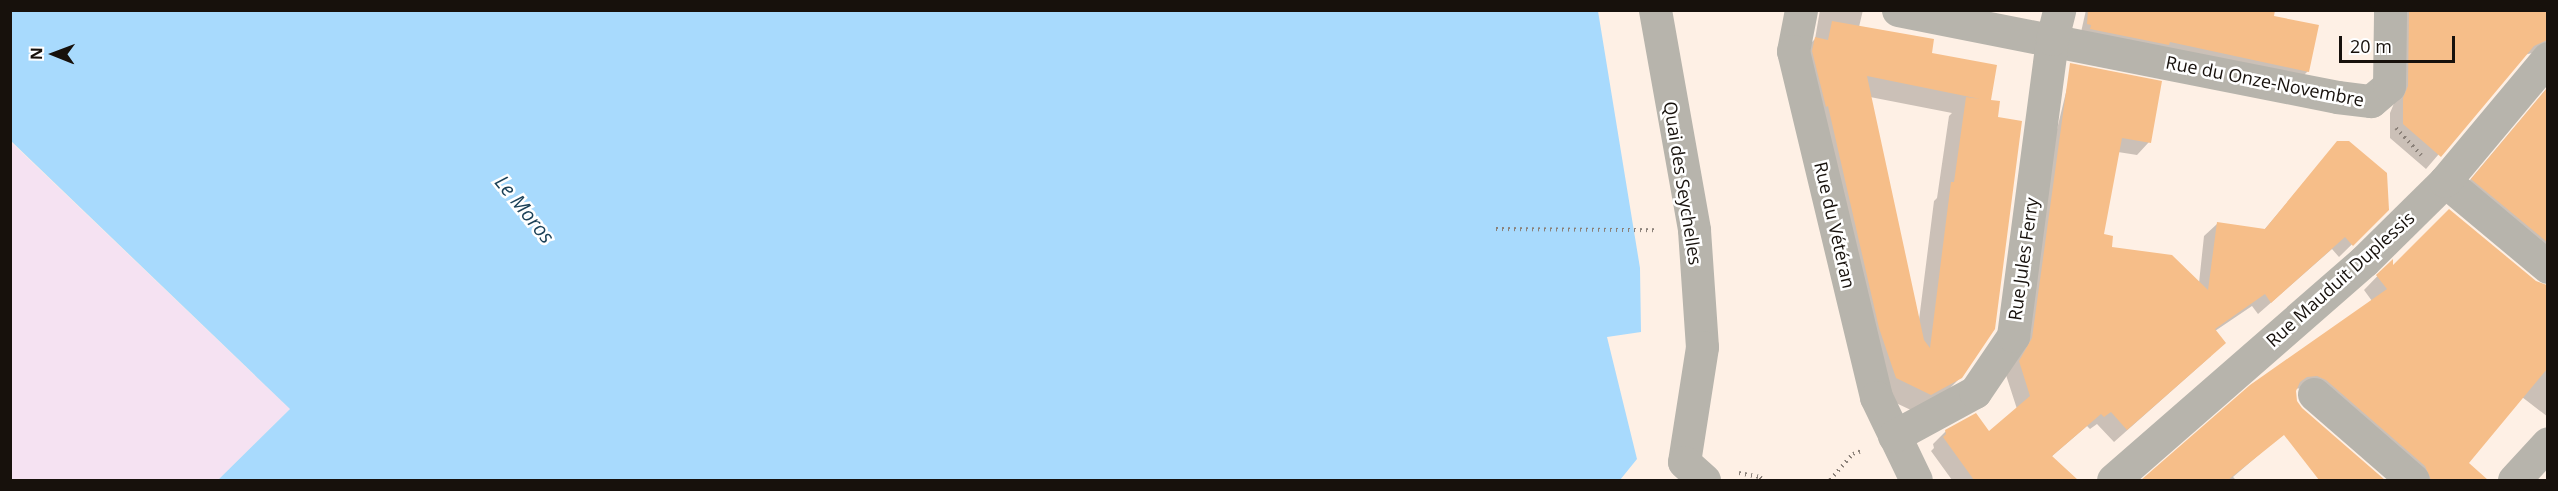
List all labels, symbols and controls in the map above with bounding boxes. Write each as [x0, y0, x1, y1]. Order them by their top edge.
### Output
north arrow [24, 24, 84, 84]
scale bar [2342, 24, 2458, 62]
text: 20 m [2350, 34, 2392, 58]
text: N [25, 47, 47, 60]
street label: Rue du Onze-Novembre [2164, 51, 2366, 111]
street label: Quai des Seychelles [1659, 100, 1707, 266]
street label: Rue du Vétéran [1810, 160, 1860, 290]
water label: Le Moros [490, 170, 560, 248]
street label: Rue Jules Ferry [2004, 196, 2042, 322]
street label: Rue Mauduit Duplessis [2261, 207, 2419, 351]

